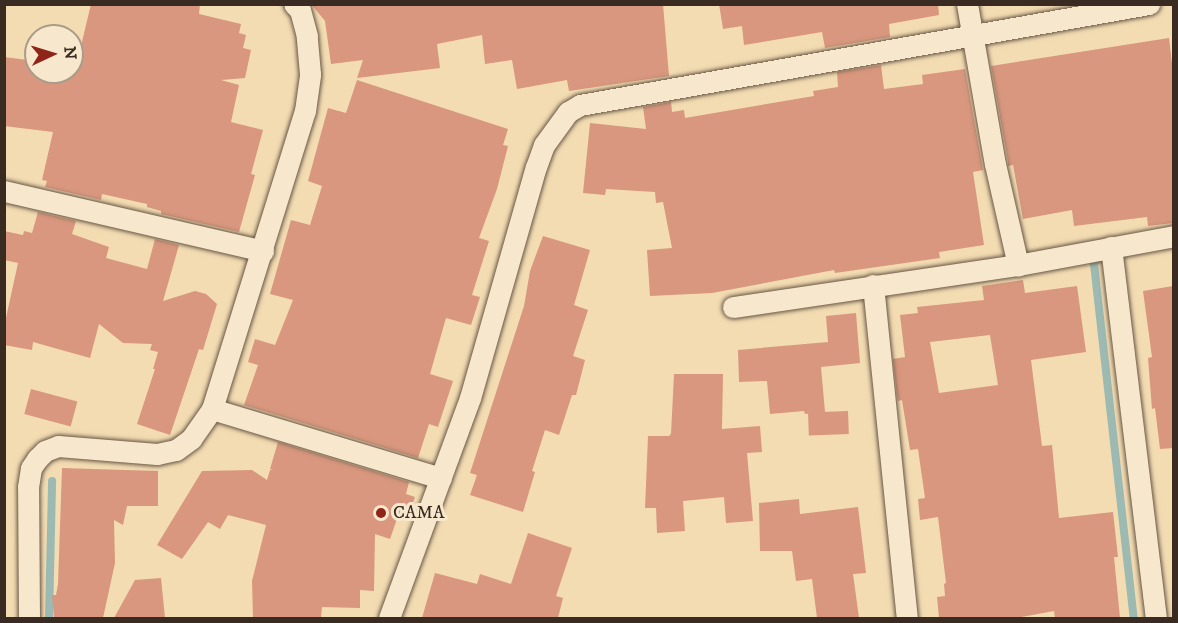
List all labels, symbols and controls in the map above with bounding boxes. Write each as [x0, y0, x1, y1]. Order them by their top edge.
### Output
north arrow [24, 24, 84, 84]
text: N [60, 46, 80, 60]
place label: CAMA [393, 502, 444, 524]
marker: CAMA [374, 506, 388, 520]

